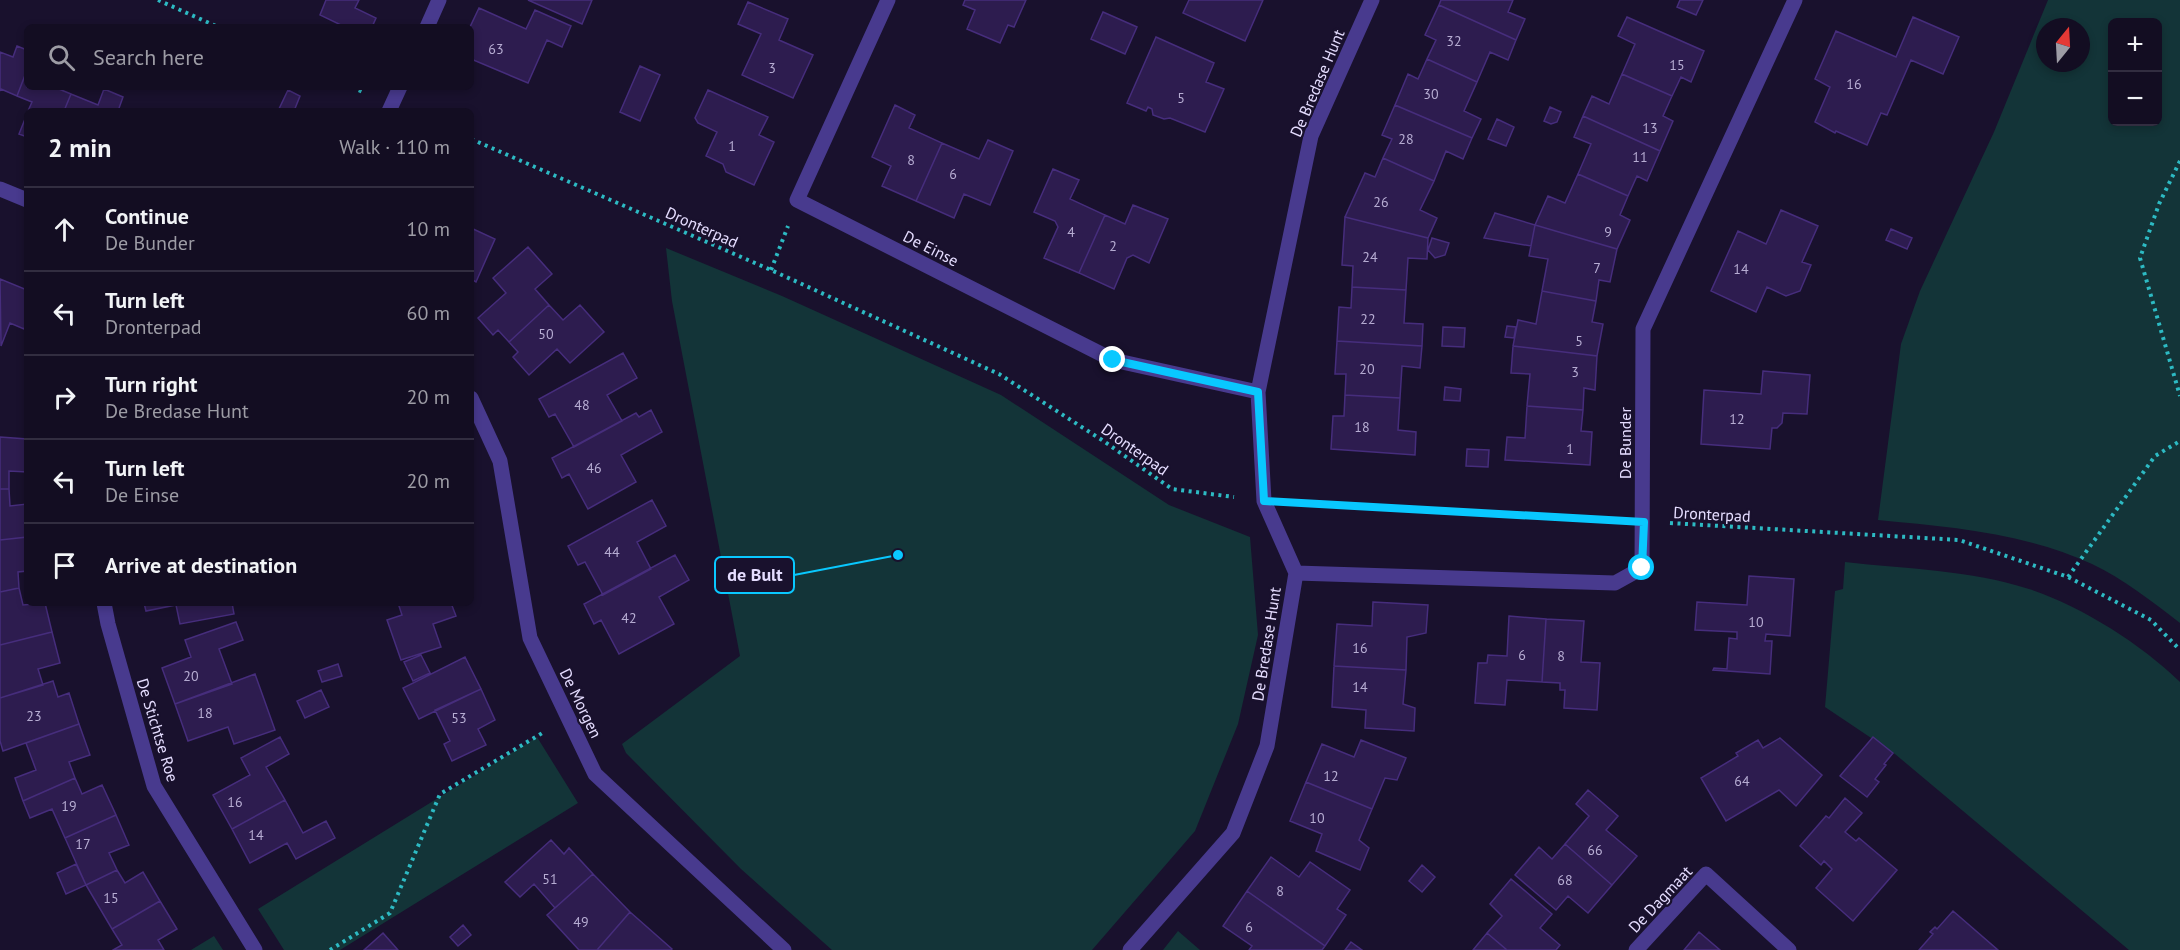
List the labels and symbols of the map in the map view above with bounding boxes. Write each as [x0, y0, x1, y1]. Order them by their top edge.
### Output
north arrow [2036, 18, 2090, 72]
street label: De Bredase Hunt [1285, 26, 1349, 140]
house number: 32 [1446, 32, 1462, 50]
house number: 63 [488, 40, 504, 58]
house number: 15 [1669, 56, 1685, 74]
house number: 3 [768, 59, 776, 77]
house number: 16 [1846, 75, 1862, 93]
house number: 30 [1423, 85, 1439, 103]
house number: 5 [1177, 89, 1185, 107]
house number: 13 [1642, 119, 1658, 137]
house number: 28 [1398, 130, 1414, 148]
house number: 1 [728, 137, 736, 155]
house number: 11 [1632, 148, 1648, 166]
house number: 8 [907, 151, 915, 169]
house number: 6 [949, 165, 957, 183]
house number: 26 [1373, 193, 1389, 211]
street label: Dronterpad [663, 202, 741, 252]
house number: 4 [1067, 223, 1075, 241]
house number: 9 [1604, 223, 1612, 241]
street label: De Einse [900, 226, 962, 270]
house number: 2 [1109, 237, 1117, 255]
house number: 24 [1362, 248, 1378, 266]
house number: 7 [1593, 259, 1601, 277]
house number: 14 [1733, 260, 1749, 278]
house number: 22 [1360, 310, 1376, 328]
house number: 50 [538, 325, 554, 343]
house number: 5 [1575, 332, 1583, 350]
route end [1099, 346, 1125, 372]
house number: 20 [1359, 360, 1375, 378]
house number: 3 [1571, 363, 1579, 381]
house number: 48 [574, 396, 590, 414]
street label: De Bunder [1615, 407, 1635, 479]
house number: 12 [1729, 410, 1745, 428]
house number: 18 [1354, 418, 1370, 436]
street label: Dronterpad [1098, 419, 1172, 479]
house number: 1 [1566, 440, 1574, 458]
house number: 46 [586, 459, 602, 477]
street label: Dronterpad [1673, 502, 1751, 526]
house number: 44 [604, 543, 620, 561]
route start [1628, 554, 1654, 580]
callout: de Bult [715, 557, 794, 593]
text: de Bult [727, 563, 783, 586]
street label: De Bredase Hunt [1247, 585, 1285, 702]
house number: 42 [621, 609, 637, 627]
house number: 10 [1748, 613, 1764, 631]
house number: 16 [1352, 639, 1368, 657]
house number: 6 [1518, 646, 1526, 664]
house number: 8 [1557, 647, 1565, 665]
street label: De Morgen [556, 665, 606, 741]
house number: 20 [183, 667, 199, 685]
street label: De Stichtse Roe [133, 676, 183, 784]
house number: 14 [1352, 678, 1368, 696]
house number: 18 [197, 704, 213, 722]
house number: 23 [26, 707, 42, 725]
house number: 53 [451, 709, 467, 727]
house number: 12 [1323, 767, 1339, 785]
house number: 64 [1734, 772, 1750, 790]
house number: 16 [227, 793, 243, 811]
house number: 19 [61, 797, 77, 815]
house number: 10 [1309, 809, 1325, 827]
house number: 14 [248, 826, 264, 844]
house number: 17 [75, 835, 91, 853]
house number: 66 [1587, 841, 1603, 859]
street label: De Dagmaat [1624, 861, 1696, 937]
house number: 51 [542, 870, 558, 888]
house number: 68 [1557, 871, 1573, 889]
house number: 8 [1276, 882, 1284, 900]
house number: 15 [103, 889, 119, 907]
house number: 49 [573, 913, 589, 931]
house number: 6 [1245, 918, 1253, 936]

